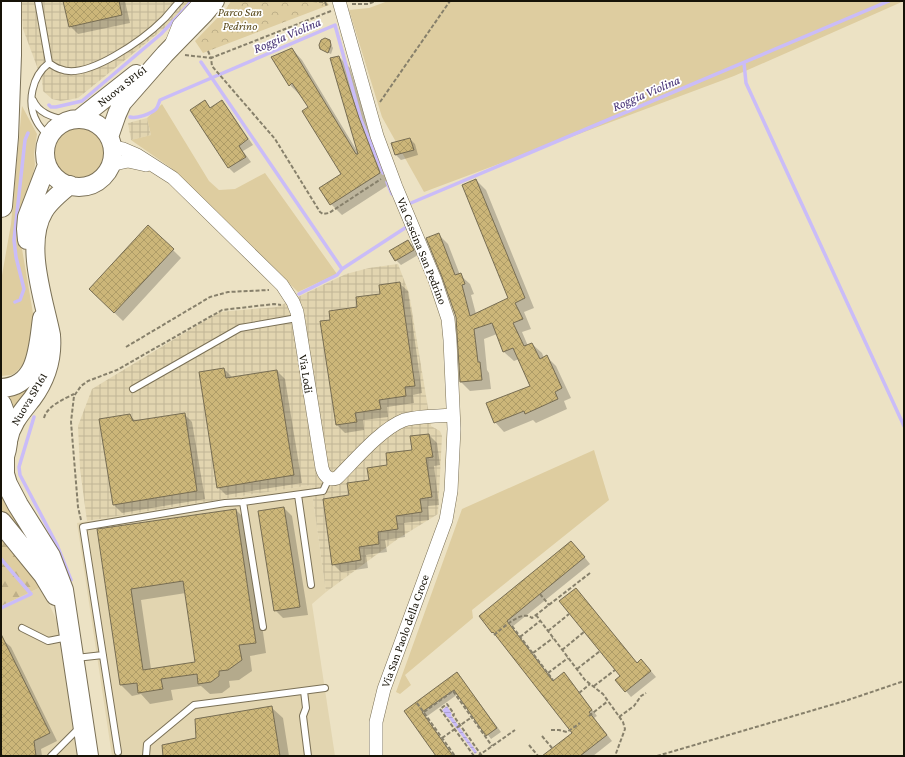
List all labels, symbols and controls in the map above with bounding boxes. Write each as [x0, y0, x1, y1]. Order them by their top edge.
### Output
park label: Parco San Pedrino [218, 5, 262, 33]
water label: Roggia Violina [251, 14, 323, 56]
street label: Nuova SP161 [94, 62, 150, 110]
water label: Roggia Violina [610, 72, 682, 114]
street label: Via Cascina San Pedrino [394, 195, 450, 307]
street label: Via Lodi [296, 354, 316, 394]
street label: Nuova SP161 [8, 370, 50, 428]
street label: Via San Paolo della Croce [378, 573, 432, 689]

